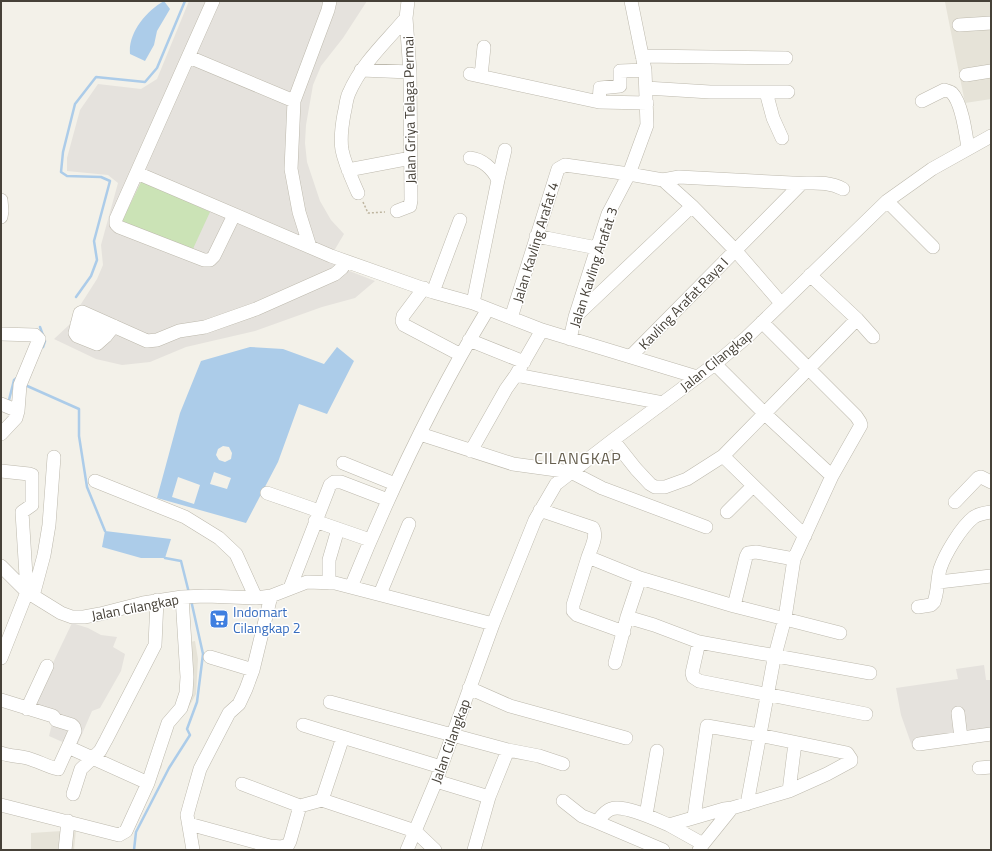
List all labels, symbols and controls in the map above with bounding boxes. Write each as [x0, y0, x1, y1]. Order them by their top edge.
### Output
street label: Jalan Griya Telaga Permai [397, 36, 421, 184]
street label: Jalan Kavling Arafat 4 [507, 179, 563, 305]
street label: Jalan Kavling Arafat 3 [564, 204, 622, 330]
street label: Kavling Arafat Raya I [633, 252, 733, 354]
street label: Jalan Cilangkap [675, 324, 757, 396]
district label: CILANGKAP [534, 446, 622, 470]
street label: Jalan Cilangkap [90, 588, 180, 626]
place label: Indomart Cilangkap 2 [233, 601, 301, 638]
supermarket icon: Indomart Cilangkap 2 [208, 608, 230, 630]
street label: Jalan Cilangkap [425, 696, 475, 786]

